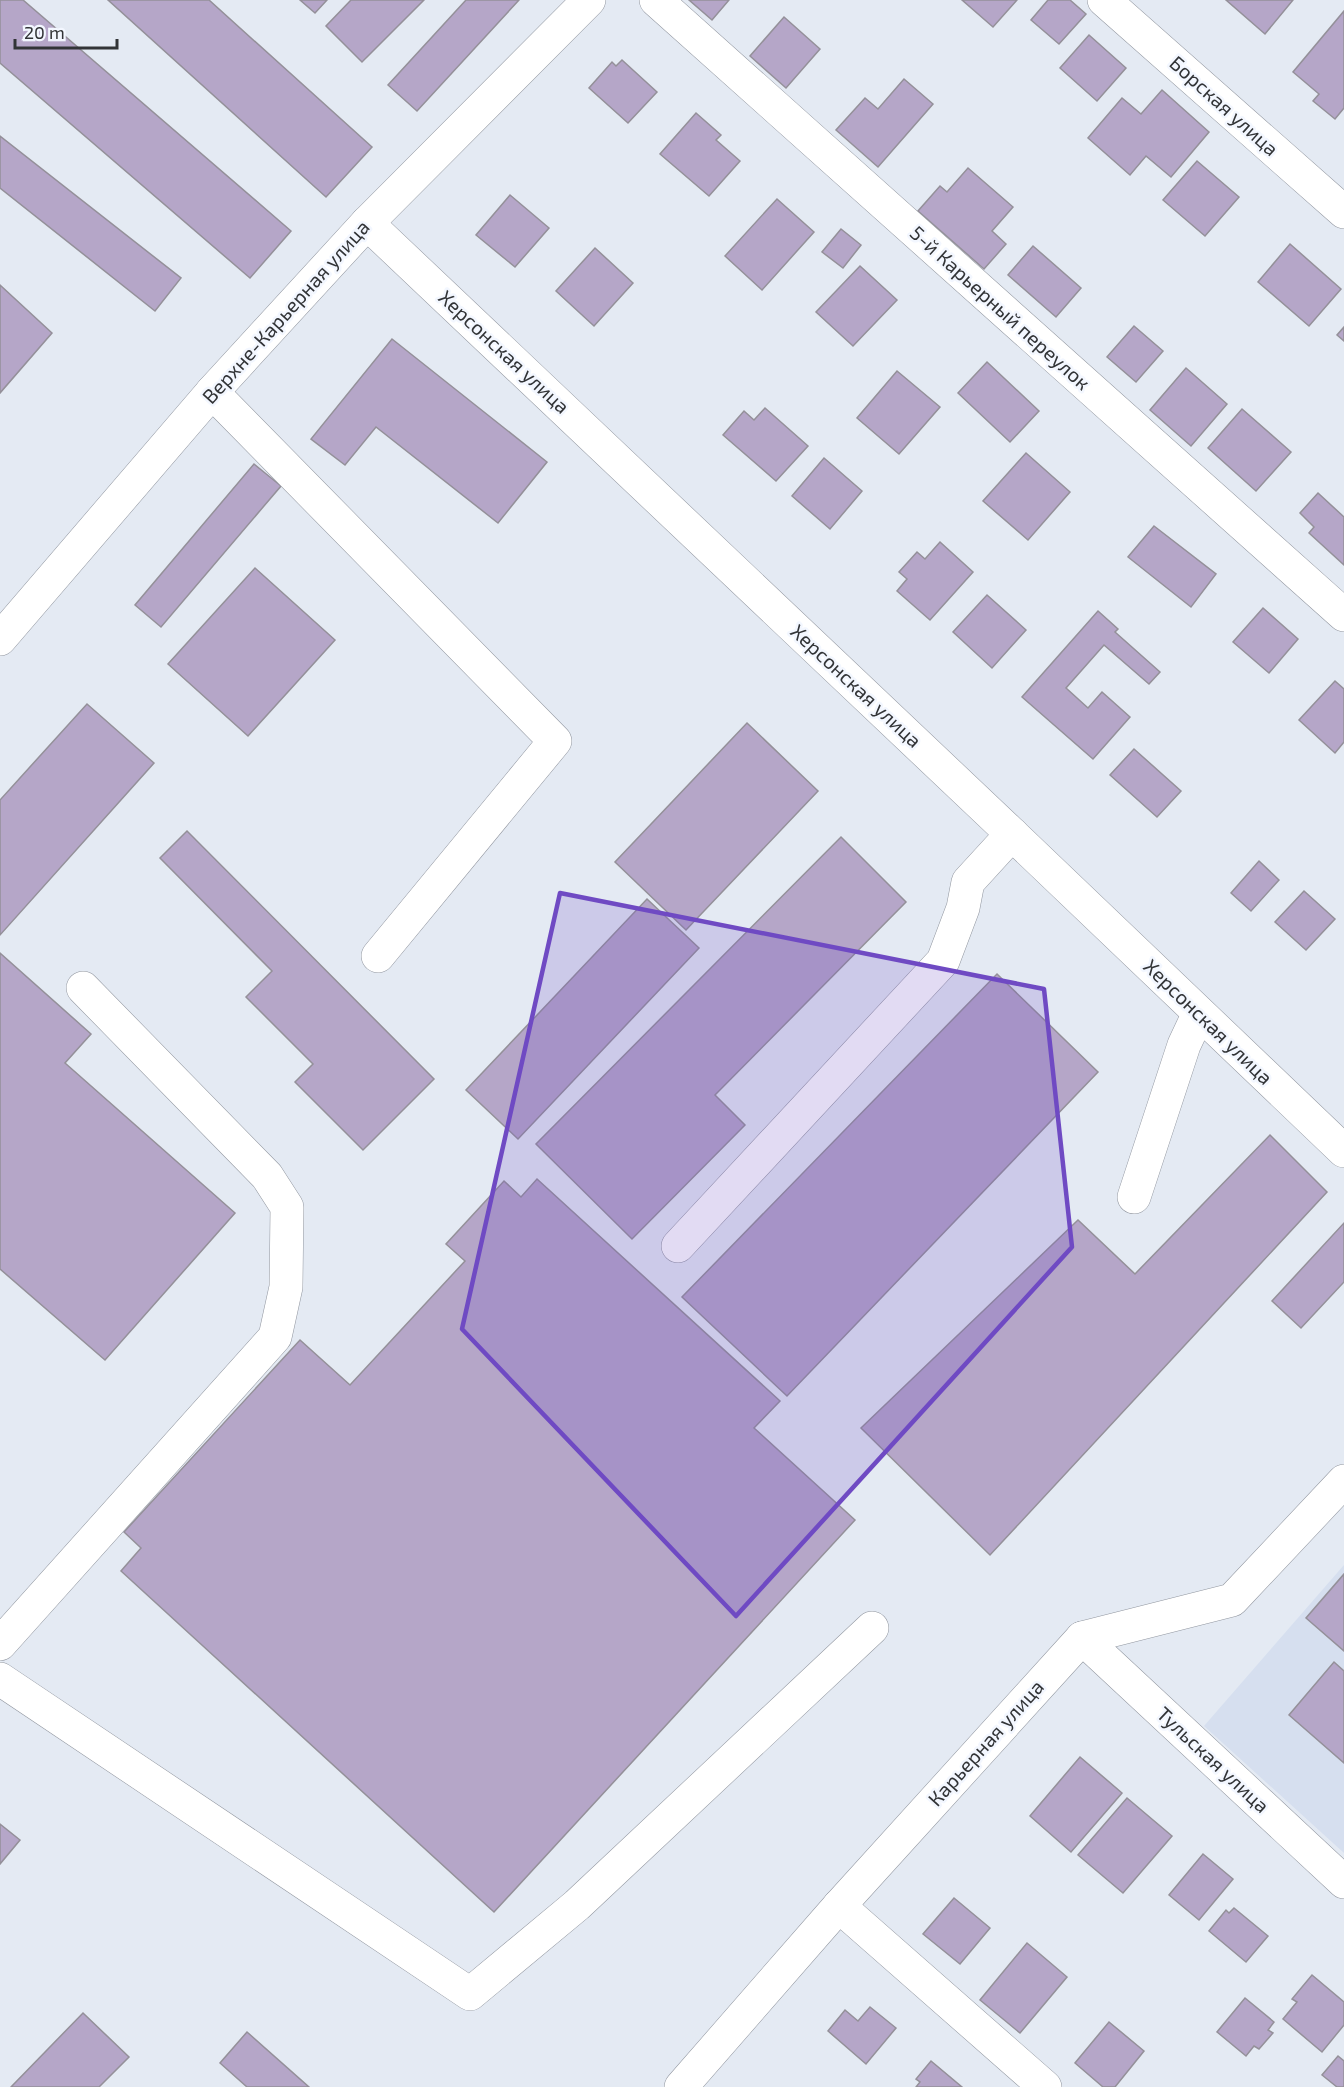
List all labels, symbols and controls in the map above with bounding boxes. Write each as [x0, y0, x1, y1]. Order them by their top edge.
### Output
scale bar [15, 12, 117, 50]
text: 20 m [24, 21, 65, 43]
street label: Борская улица [1165, 50, 1284, 161]
street label: Верхне-Карьерная улица [197, 215, 375, 409]
street label: 5-й Карьерный переулок [905, 220, 1096, 395]
street label: Херсонская улица [434, 285, 575, 419]
street label: Херсонская улица [786, 619, 927, 753]
street label: Херсонская улица [1139, 954, 1278, 1090]
street label: Карьерная улица [922, 1674, 1049, 1811]
street label: Тульская улица [1152, 1701, 1275, 1818]

